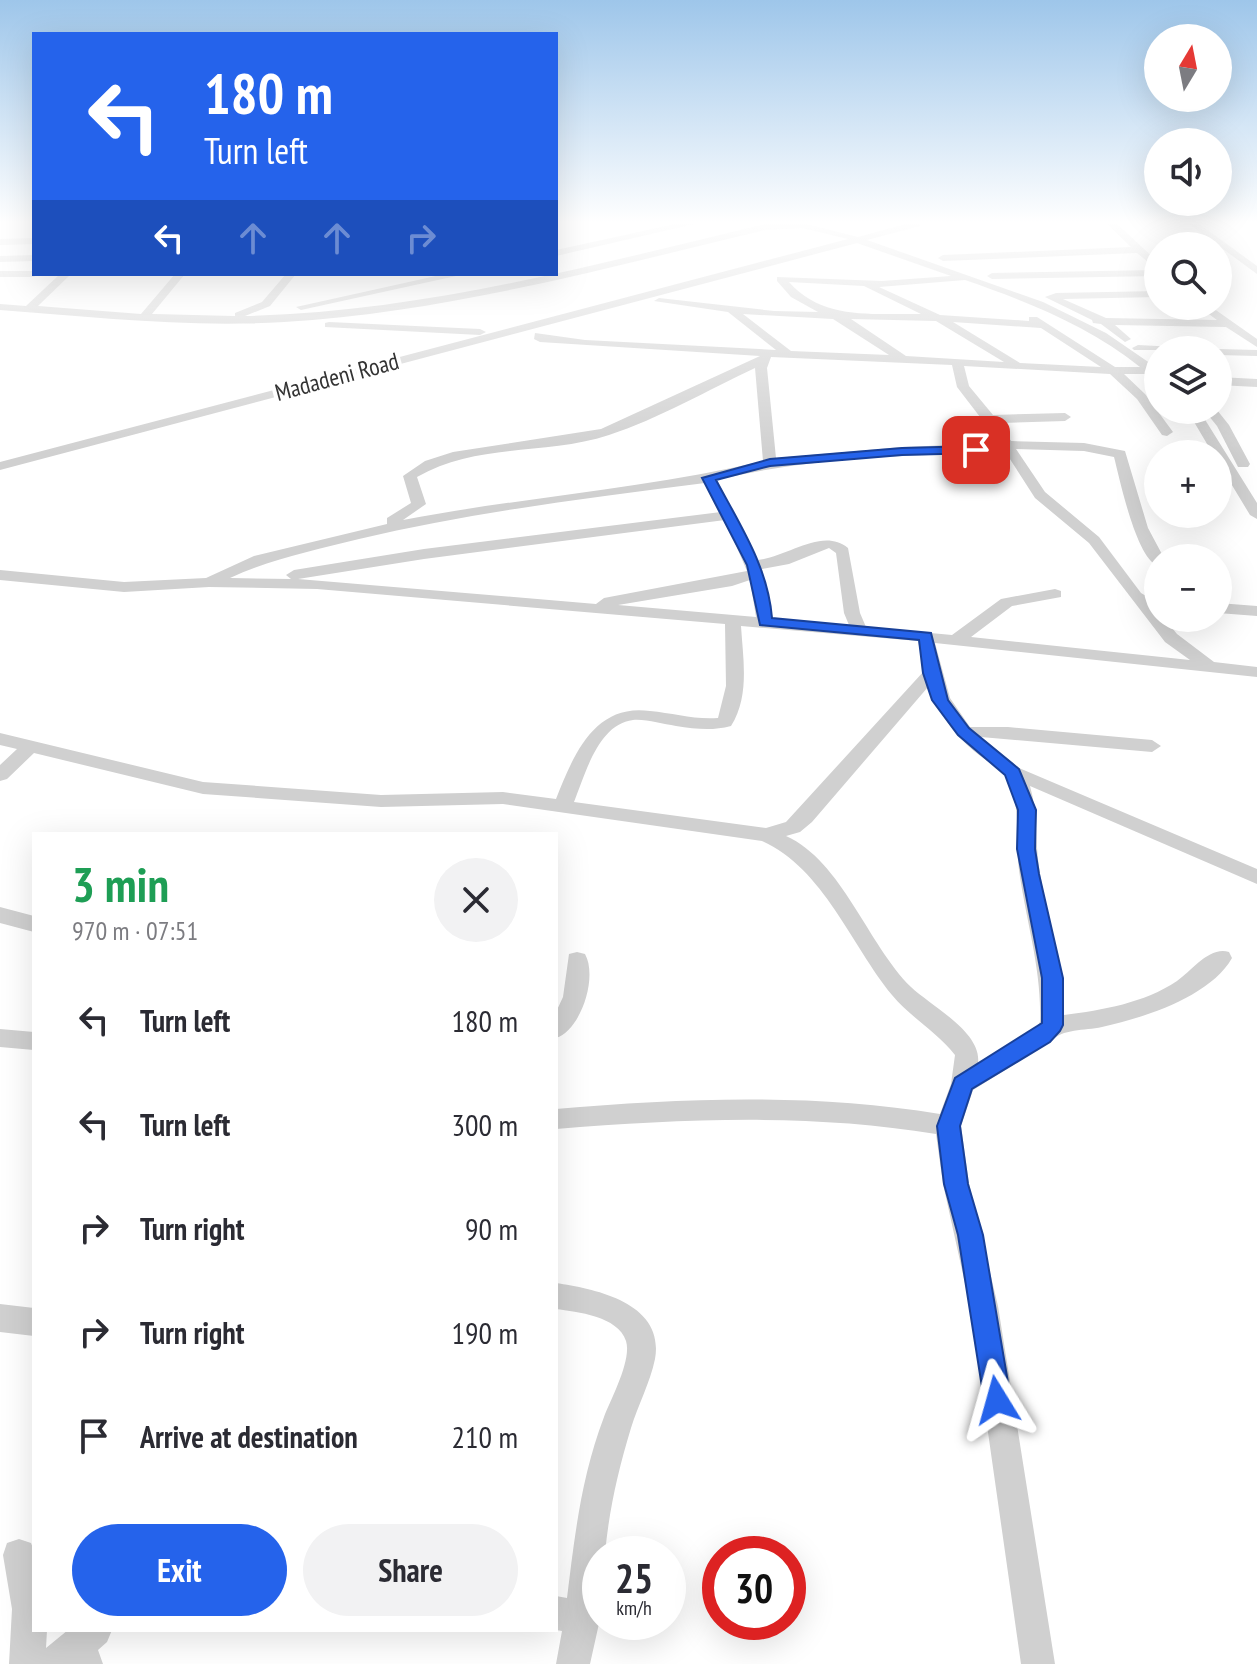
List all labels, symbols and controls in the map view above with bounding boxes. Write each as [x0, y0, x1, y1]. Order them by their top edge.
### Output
north arrow [1144, 24, 1232, 112]
map controls [1144, 24, 1232, 632]
text: 180 m [204, 57, 333, 129]
icon: left [72, 64, 176, 168]
text: Turn left [204, 127, 308, 174]
button: sound [1144, 128, 1232, 216]
icon: left [147, 216, 191, 260]
icon: ahead [231, 216, 275, 260]
icon: ahead [315, 216, 359, 260]
icon: right [399, 216, 443, 260]
button: search [1144, 232, 1232, 320]
button: layers [1144, 336, 1232, 424]
street label: Madadeni Road [272, 345, 402, 408]
pin [942, 416, 1010, 484]
icon: arrive [954, 428, 998, 472]
button: + [1144, 440, 1232, 528]
button: − [1144, 544, 1232, 632]
text: 3 min [72, 853, 169, 915]
button: close [434, 858, 518, 942]
text: 970 m · 07:51 [72, 914, 198, 947]
icon: left [72, 998, 116, 1042]
text: Turn left [140, 1001, 230, 1040]
text: 180 m [452, 1001, 518, 1040]
icon: left [72, 1102, 116, 1146]
text: Turn left [140, 1105, 230, 1144]
text: 300 m [452, 1105, 518, 1144]
icon: right [72, 1206, 116, 1250]
text: Turn right [140, 1209, 244, 1248]
text: 90 m [465, 1209, 518, 1248]
icon: right [72, 1310, 116, 1354]
text: Turn right [140, 1313, 244, 1352]
text: 190 m [452, 1313, 518, 1352]
position arrow [955, 1358, 1039, 1442]
icon: arrive [72, 1414, 116, 1458]
text: Arrive at destination [140, 1417, 358, 1456]
text: 210 m [452, 1417, 518, 1456]
button: Exit [72, 1524, 287, 1616]
button: Share [303, 1524, 518, 1616]
speed limit sign: 30 [702, 1536, 806, 1640]
text: 25 [615, 1552, 653, 1604]
text: km/h [616, 1595, 652, 1621]

